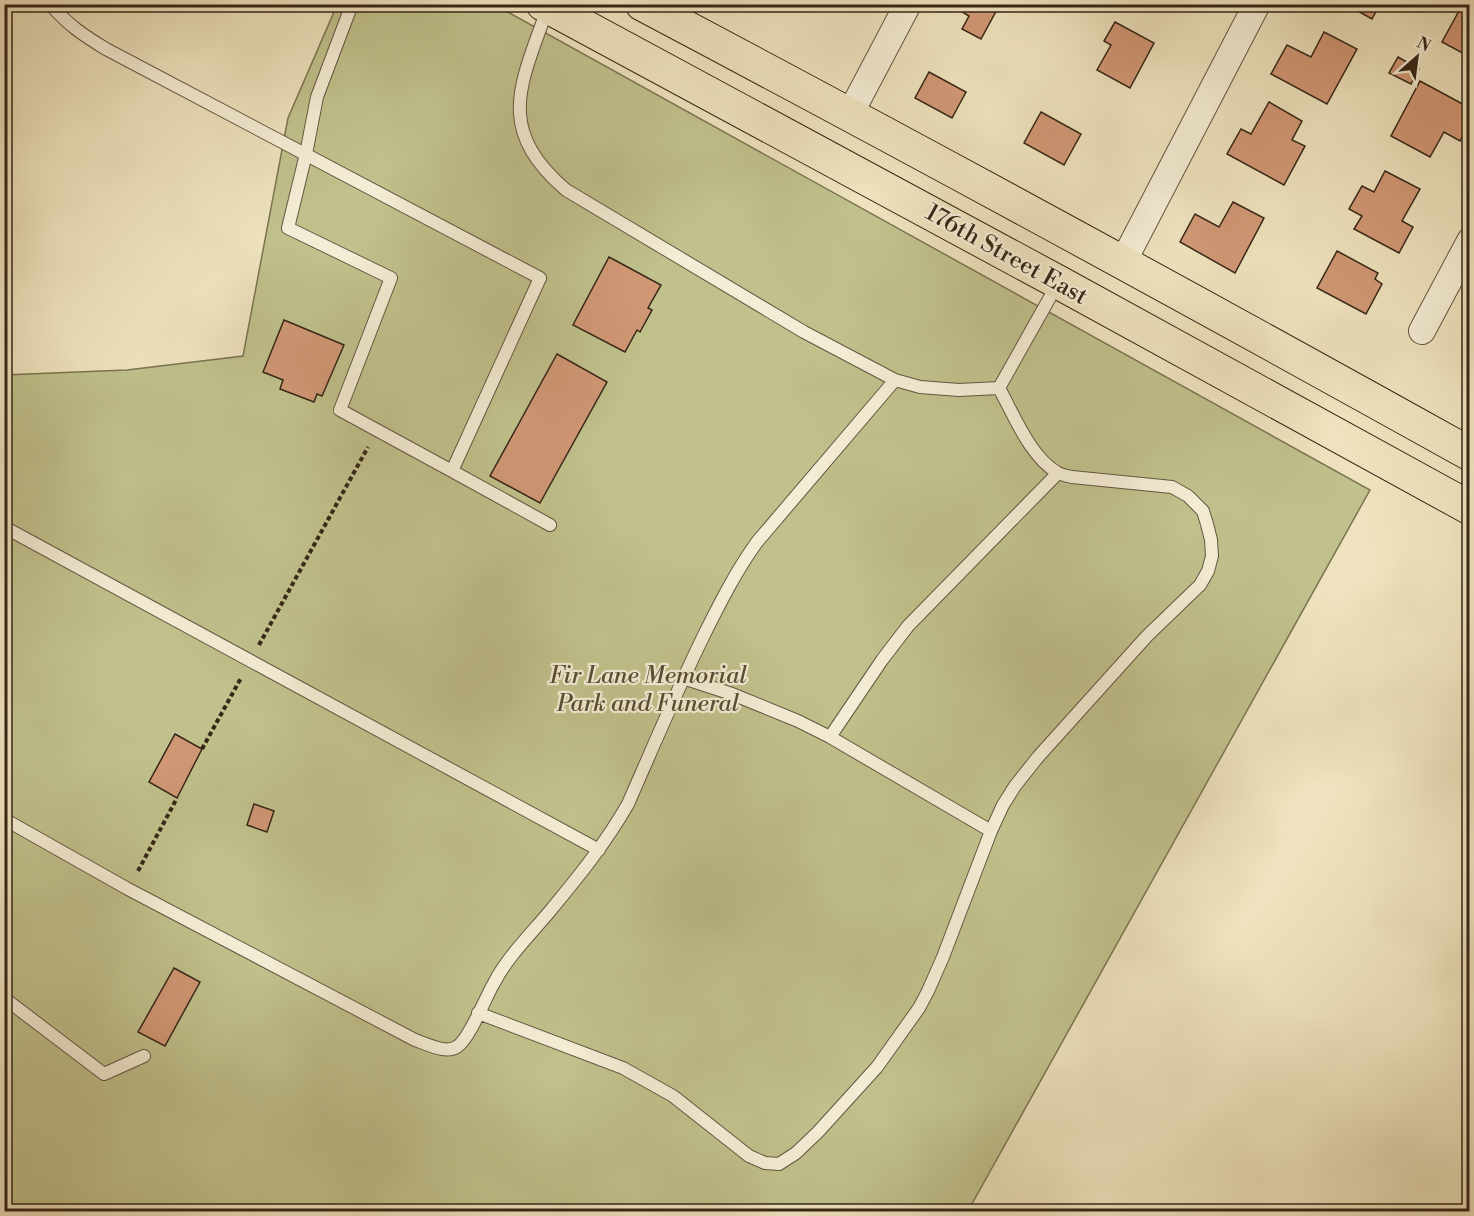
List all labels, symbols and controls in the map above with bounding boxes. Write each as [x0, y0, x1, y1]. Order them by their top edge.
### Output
north arrow [1387, 27, 1447, 87]
text: N [1413, 33, 1434, 57]
street label: 176th Street East [920, 198, 1093, 312]
park label: Fir Lane Memorial Park and Funeral [549, 661, 747, 719]

